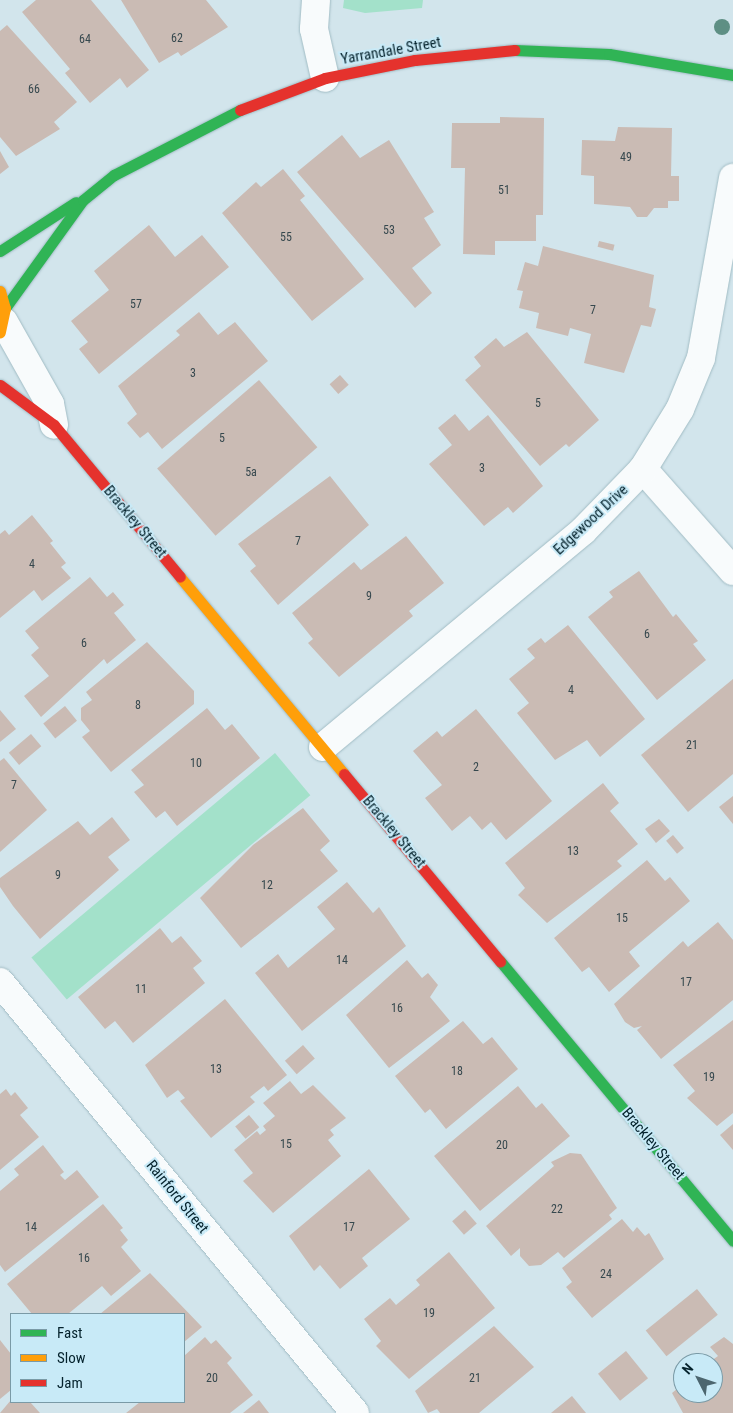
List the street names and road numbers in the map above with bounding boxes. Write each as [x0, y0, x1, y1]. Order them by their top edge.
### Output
street label: Yarrandale Street [339, 33, 443, 69]
street label: Edgewood Drive [550, 481, 632, 559]
street label: Brackley Street [100, 482, 170, 562]
street label: Brackley Street [359, 792, 429, 872]
street label: Brackley Street [618, 1104, 688, 1184]
street label: Rainford Street [142, 1157, 212, 1237]

